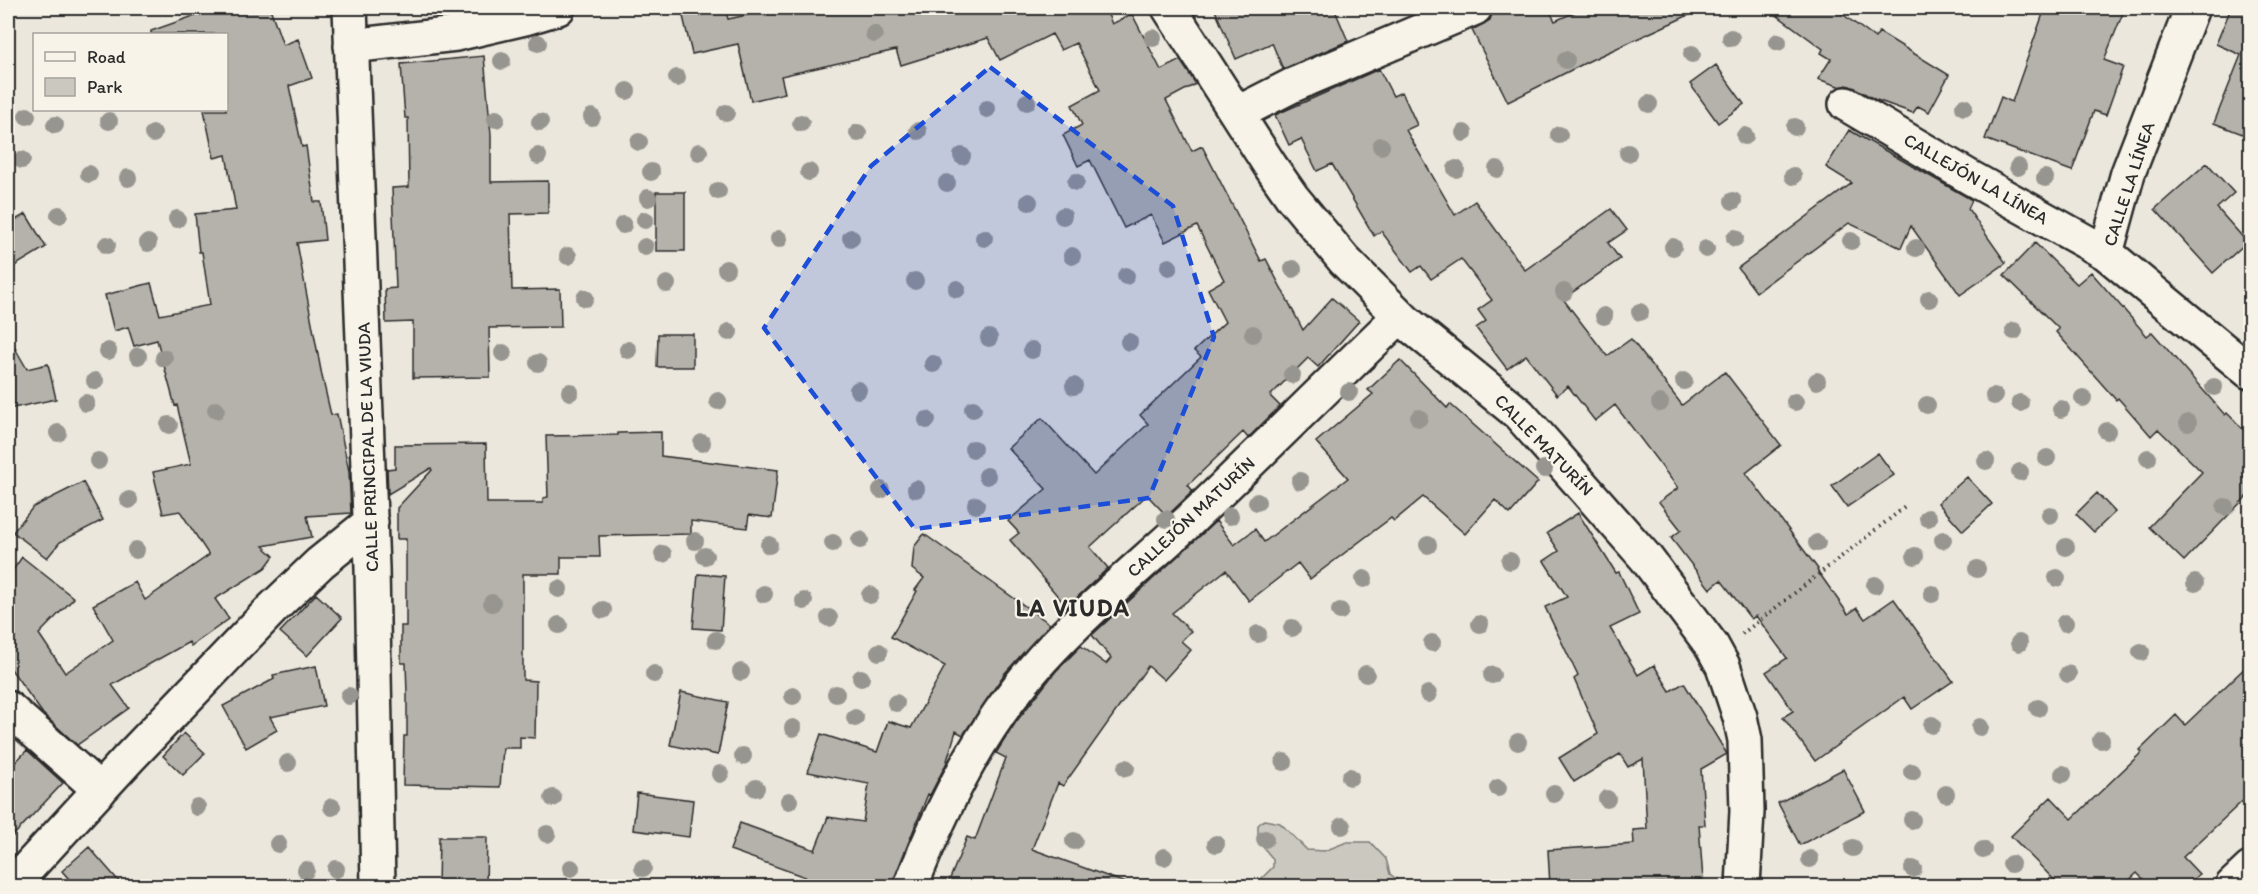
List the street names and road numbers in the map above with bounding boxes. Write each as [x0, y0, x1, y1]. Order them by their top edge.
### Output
street label: CALLE LA LÍNEA [2099, 119, 2160, 249]
street label: CALLEJÓN LA LÍNEA [1900, 129, 2053, 230]
street label: CALLE PRINCIPAL DE LA VIUDA [353, 321, 383, 572]
street label: CALLE MATURÍN [1490, 390, 1598, 500]
street label: CALLEJÓN MATURÍN [1122, 452, 1260, 582]

